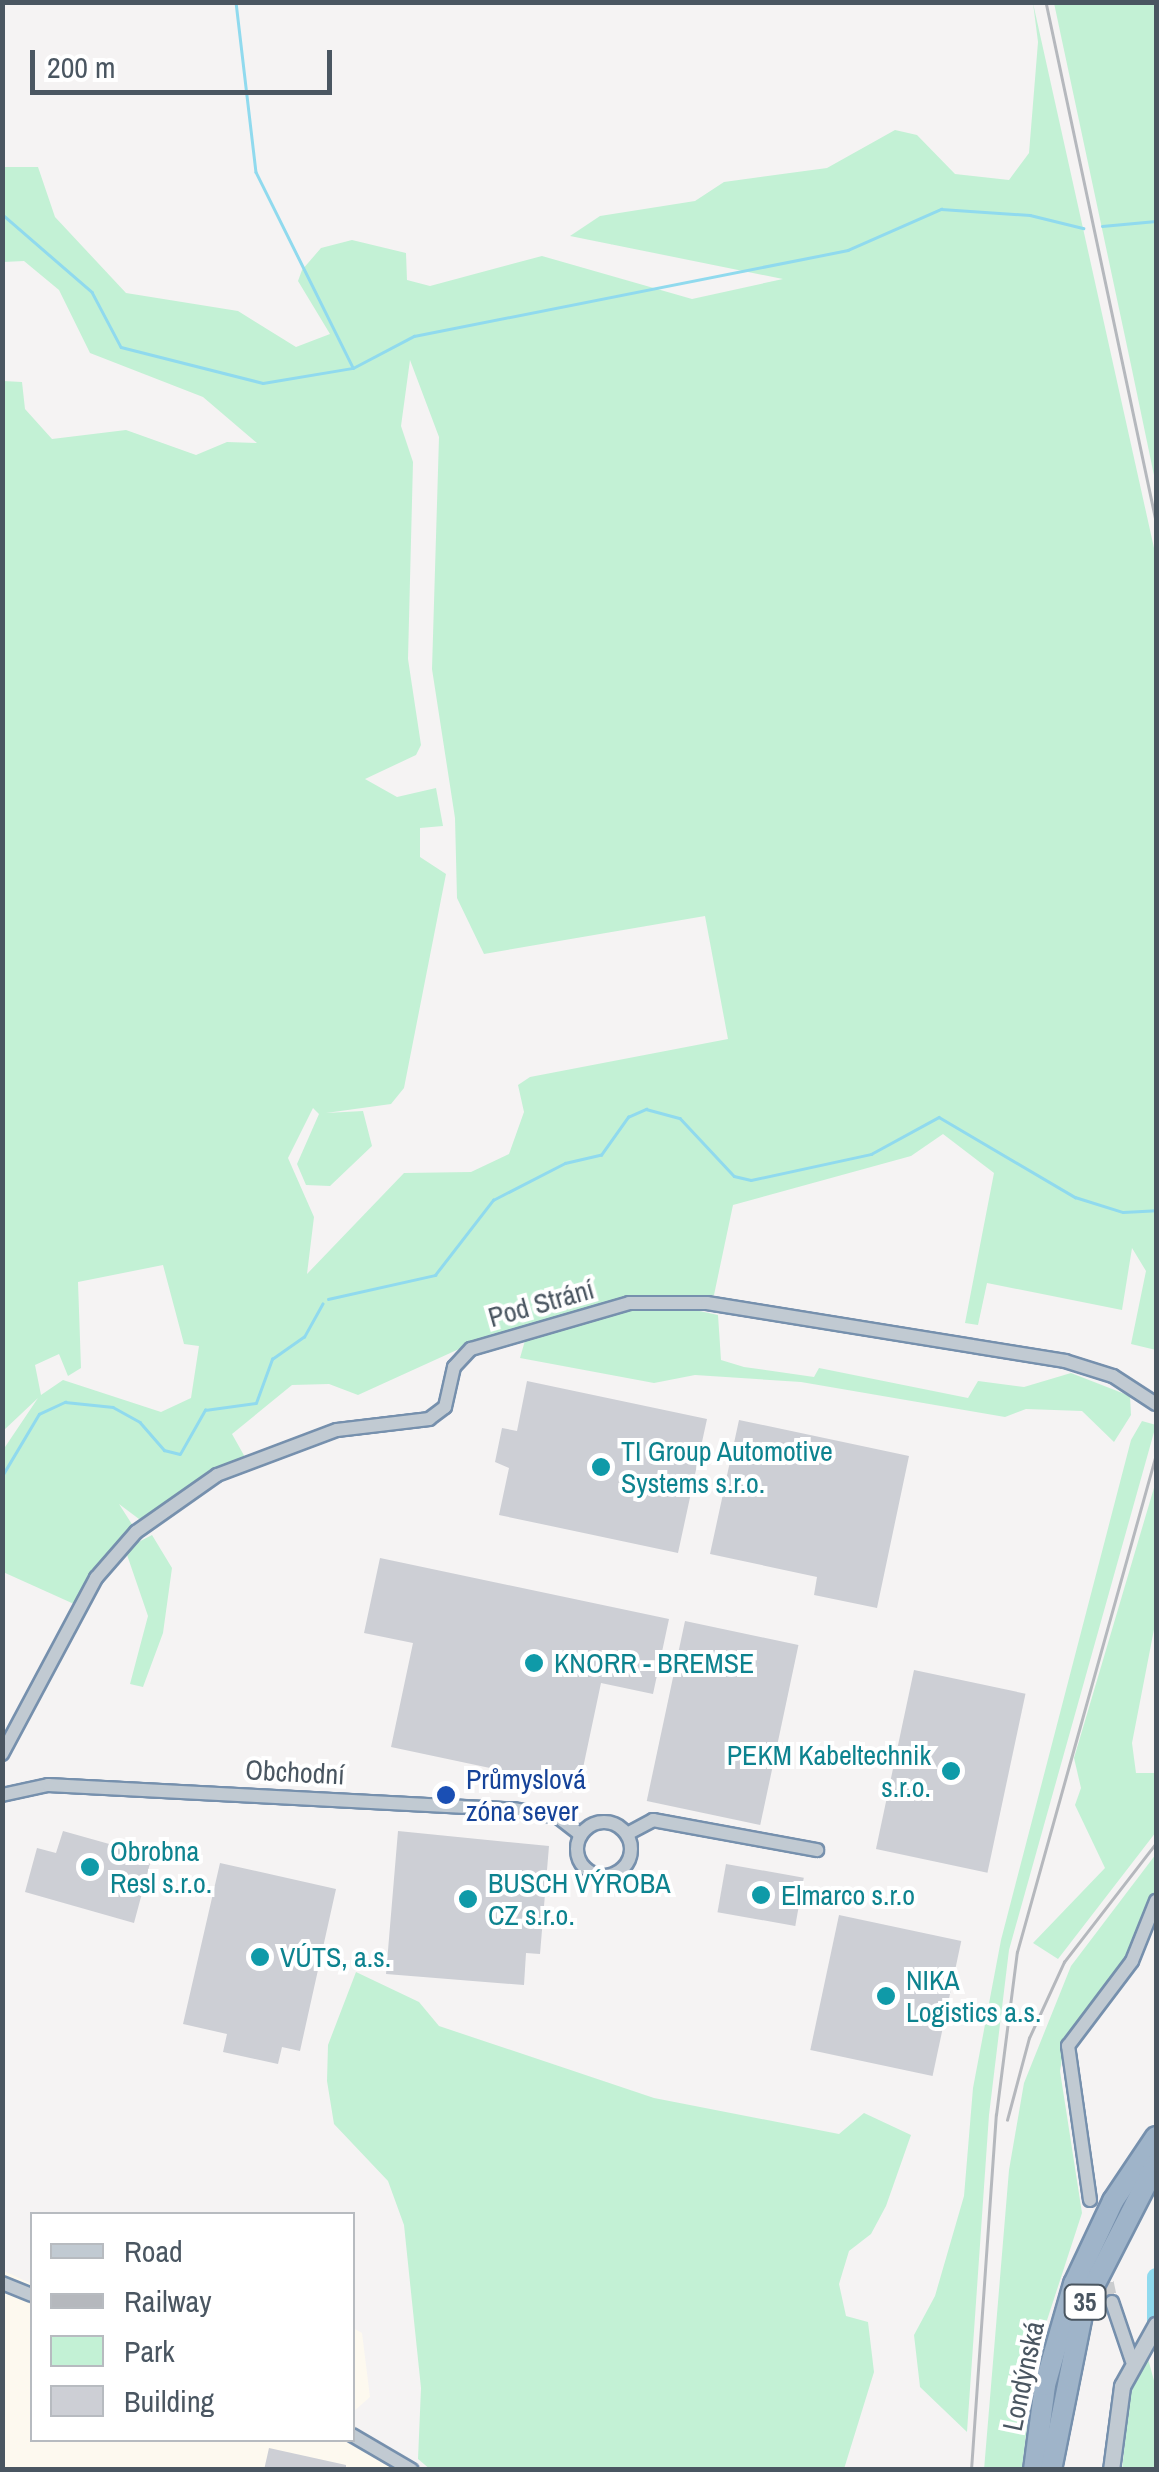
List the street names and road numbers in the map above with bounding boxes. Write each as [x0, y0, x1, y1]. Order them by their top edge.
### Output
street label: Pod Strání [484, 1272, 598, 1334]
street label: Obchodní [244, 1753, 346, 1791]
road number: 35 [1062, 2282, 1108, 2322]
street label: Londýnská [995, 2318, 1051, 2434]

